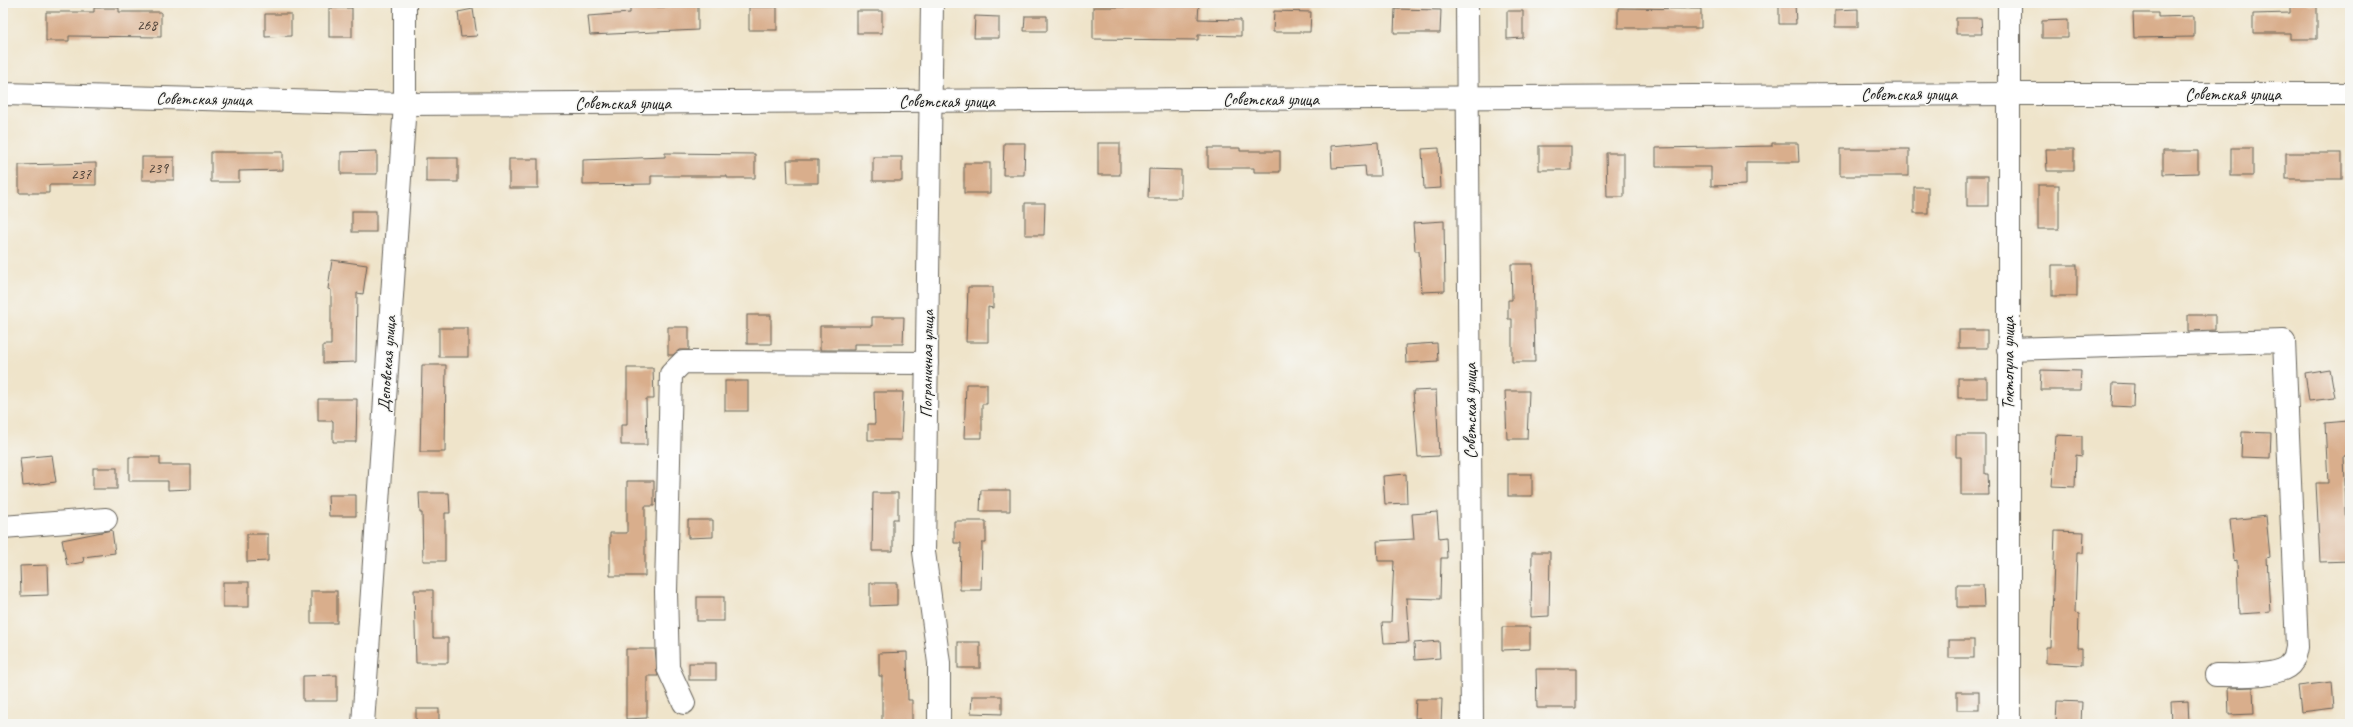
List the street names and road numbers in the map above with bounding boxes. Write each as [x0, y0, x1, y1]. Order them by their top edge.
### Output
street label: Советская улица [1861, 84, 1959, 105]
street label: Советская улица [2185, 84, 2283, 105]
street label: Советская улица [156, 88, 254, 110]
street label: Советская улица [1223, 89, 1321, 110]
street label: Советская улица [899, 91, 997, 112]
street label: Советская улица [575, 93, 673, 114]
street label: Пограничная улица [916, 309, 938, 418]
street label: Деповская улица [373, 314, 401, 413]
street label: Токтогула улица [1998, 315, 2019, 410]
street label: Советская улица [1460, 361, 1481, 459]

